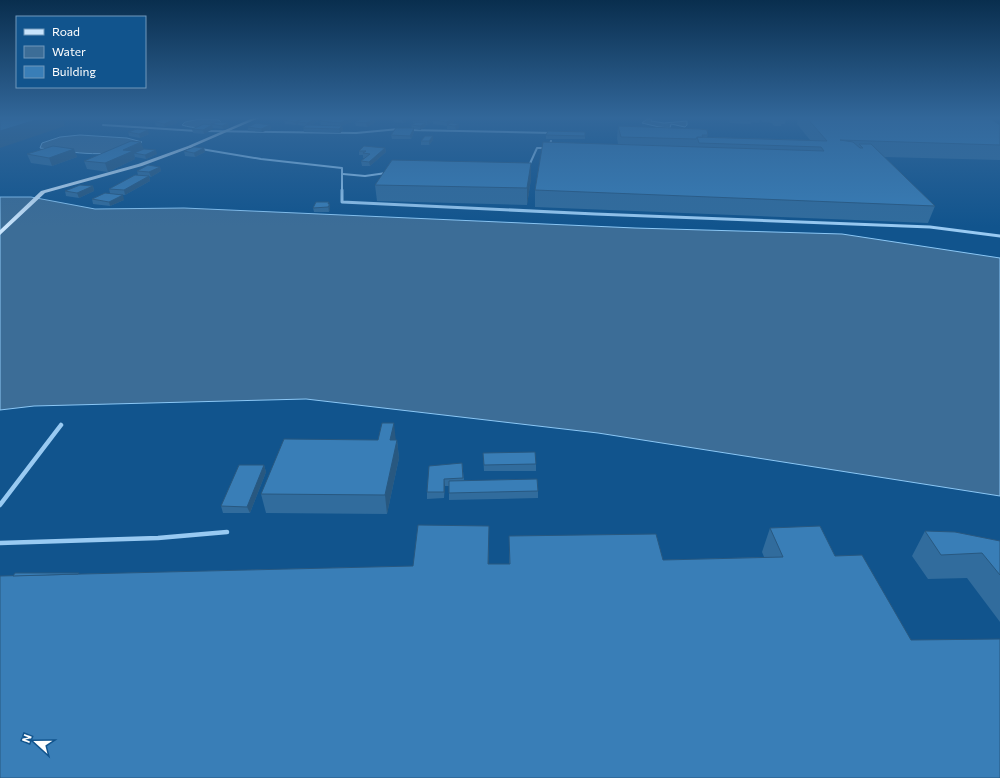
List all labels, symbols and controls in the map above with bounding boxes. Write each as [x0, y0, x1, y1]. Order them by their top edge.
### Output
legend [16, 16, 146, 88]
text: Road [52, 24, 80, 38]
text: Water [52, 44, 86, 58]
text: Building [52, 64, 96, 78]
north arrow [16, 722, 56, 762]
text: N [19, 732, 34, 744]

